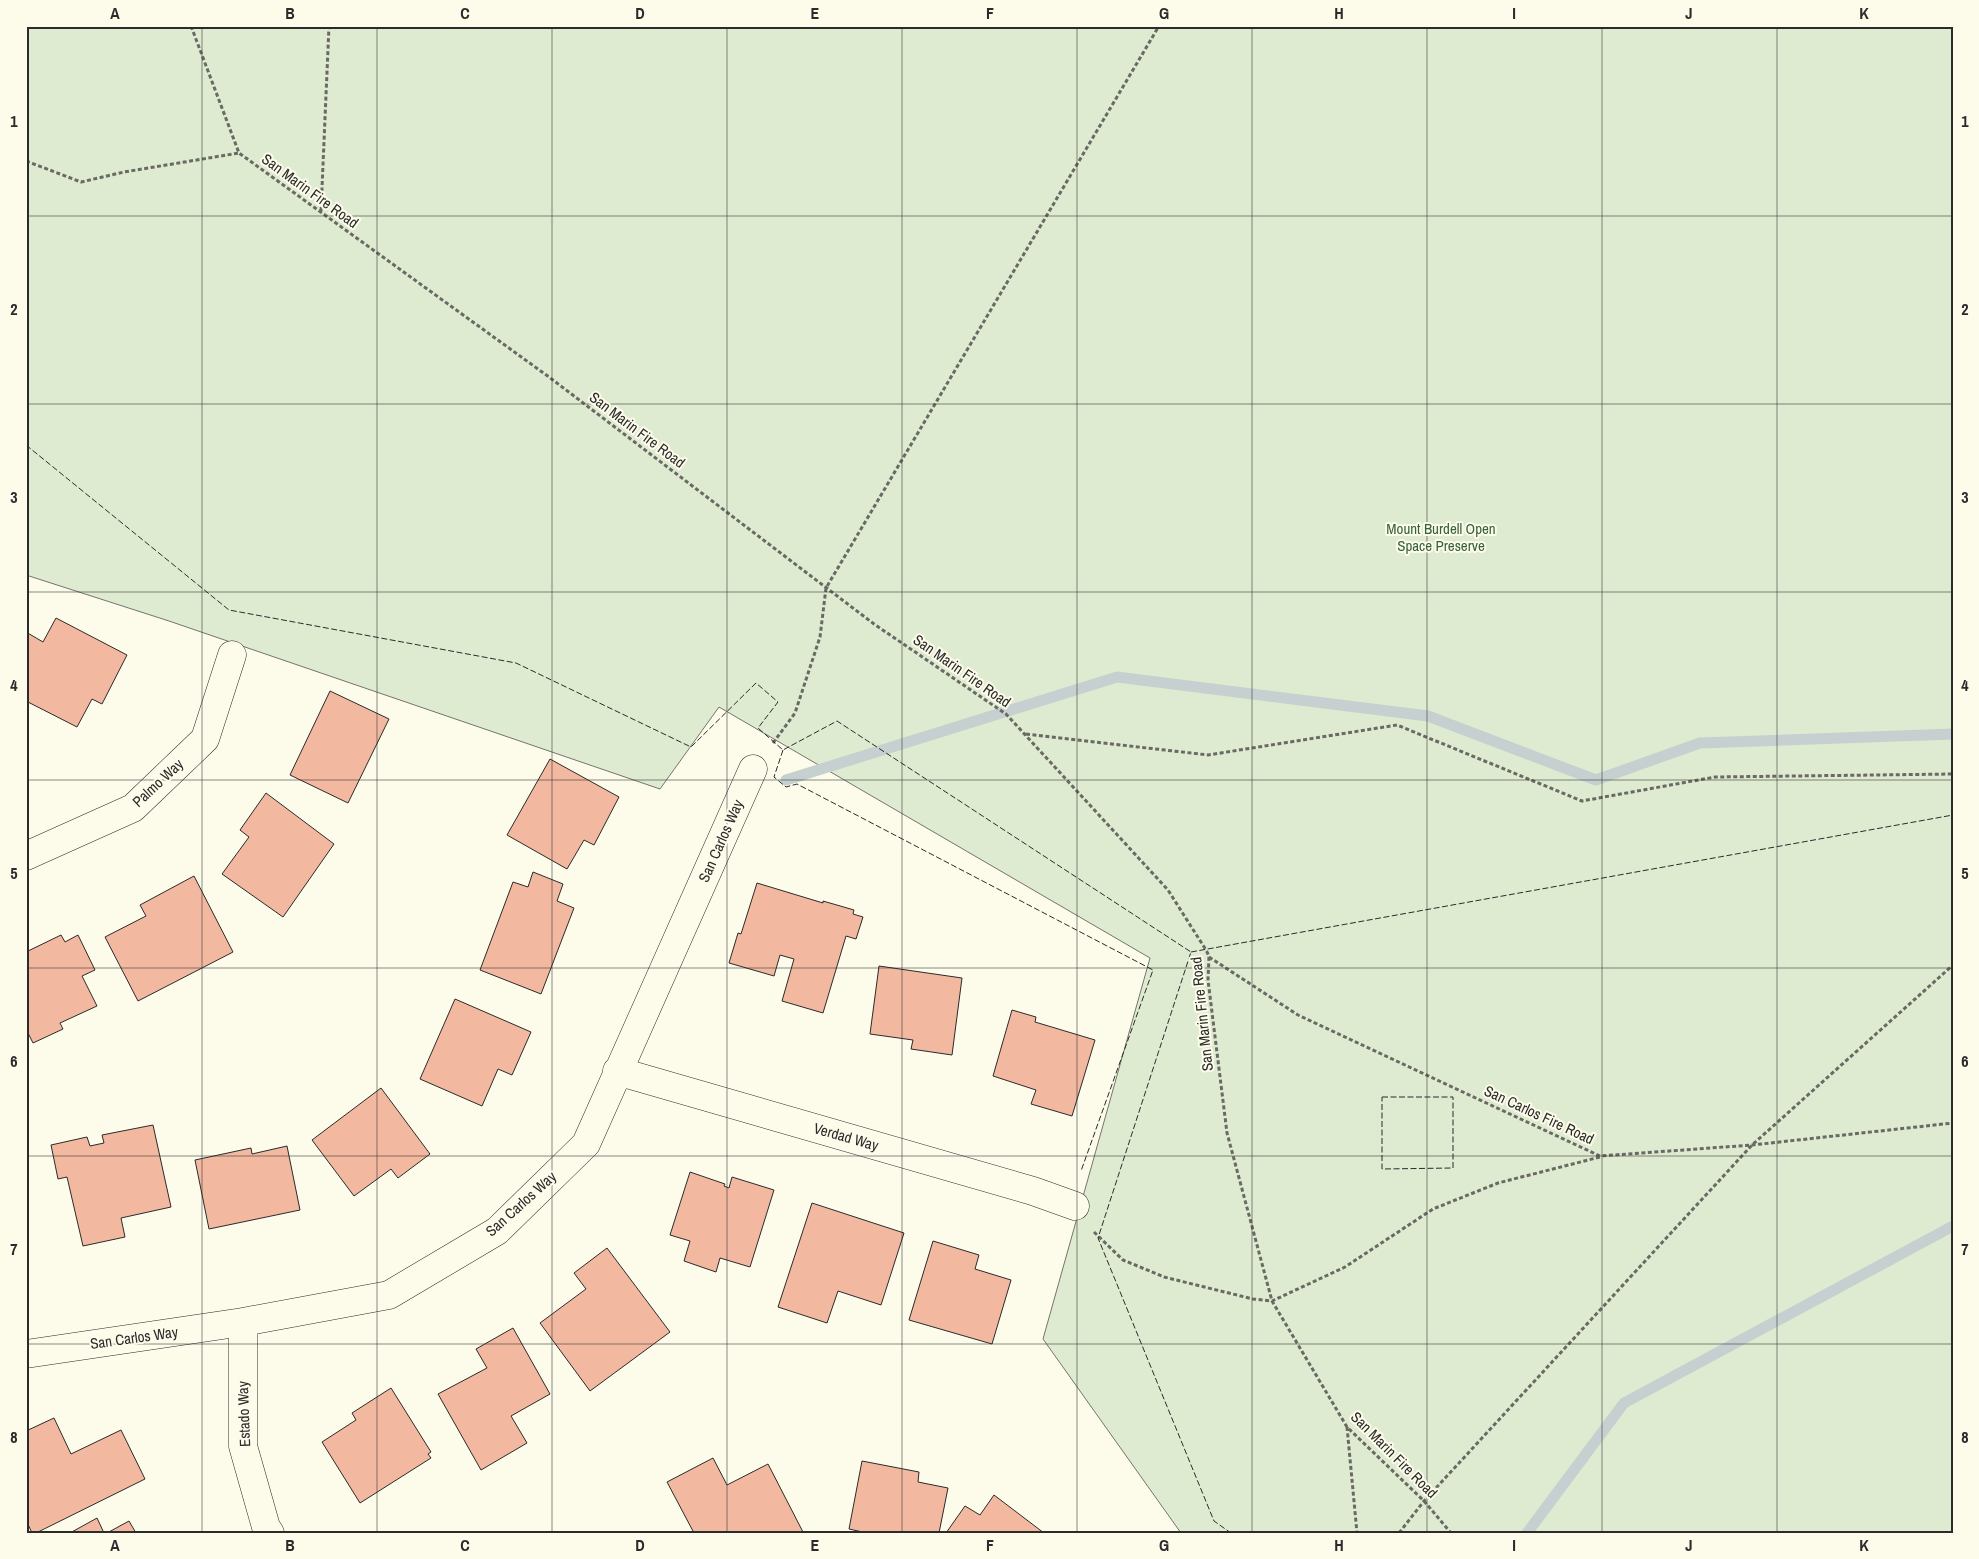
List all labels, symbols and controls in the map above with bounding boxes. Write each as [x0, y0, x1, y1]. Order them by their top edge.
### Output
text: A [110, 2, 120, 24]
text: B [285, 2, 295, 24]
text: C [460, 2, 470, 24]
text: D [635, 2, 645, 24]
text: E [811, 2, 820, 24]
text: F [986, 2, 994, 24]
text: G [1159, 2, 1169, 24]
text: H [1334, 2, 1344, 24]
text: I [1512, 2, 1516, 24]
text: J [1685, 2, 1693, 24]
text: K [1859, 2, 1869, 24]
text: 1 [10, 110, 18, 132]
text: 1 [1961, 110, 1969, 132]
street label: San Marin Fire Road [258, 148, 363, 233]
text: 2 [10, 298, 18, 320]
text: 2 [1961, 298, 1969, 320]
street label: San Marin Fire Road [585, 387, 689, 473]
text: 3 [10, 486, 18, 508]
text: 3 [1961, 486, 1969, 508]
park label: Mount Burdell Open Space Preserve [1386, 518, 1496, 556]
street label: San Marin Fire Road [909, 629, 1015, 712]
text: 4 [10, 674, 18, 696]
text: 4 [1961, 674, 1969, 696]
street label: Palmo Way [128, 753, 188, 812]
street label: San Carlos Way [693, 795, 748, 885]
text: 5 [10, 862, 18, 884]
text: 5 [1961, 862, 1969, 884]
street label: San Marin Fire Road [1185, 956, 1218, 1072]
text: 6 [10, 1050, 18, 1072]
text: 6 [1961, 1050, 1969, 1072]
street label: San Carlos Fire Road [1481, 1080, 1598, 1149]
street label: Verdad Way [811, 1117, 882, 1156]
street label: San Carlos Way [481, 1166, 561, 1241]
text: 7 [10, 1238, 18, 1260]
text: 7 [1961, 1238, 1969, 1260]
street label: San Carlos Way [89, 1321, 180, 1354]
street label: Estado Way [232, 1380, 255, 1447]
street label: San Marin Fire Road [1346, 1407, 1442, 1503]
text: 8 [10, 1426, 18, 1448]
text: 8 [1961, 1426, 1969, 1448]
text: A [110, 1534, 120, 1556]
text: B [285, 1534, 295, 1556]
text: C [460, 1534, 470, 1556]
text: D [635, 1534, 645, 1556]
text: E [811, 1534, 820, 1556]
text: F [986, 1534, 994, 1556]
text: G [1159, 1534, 1169, 1556]
text: H [1334, 1534, 1344, 1556]
text: I [1512, 1534, 1516, 1556]
text: J [1685, 1534, 1693, 1556]
text: K [1859, 1534, 1869, 1556]

